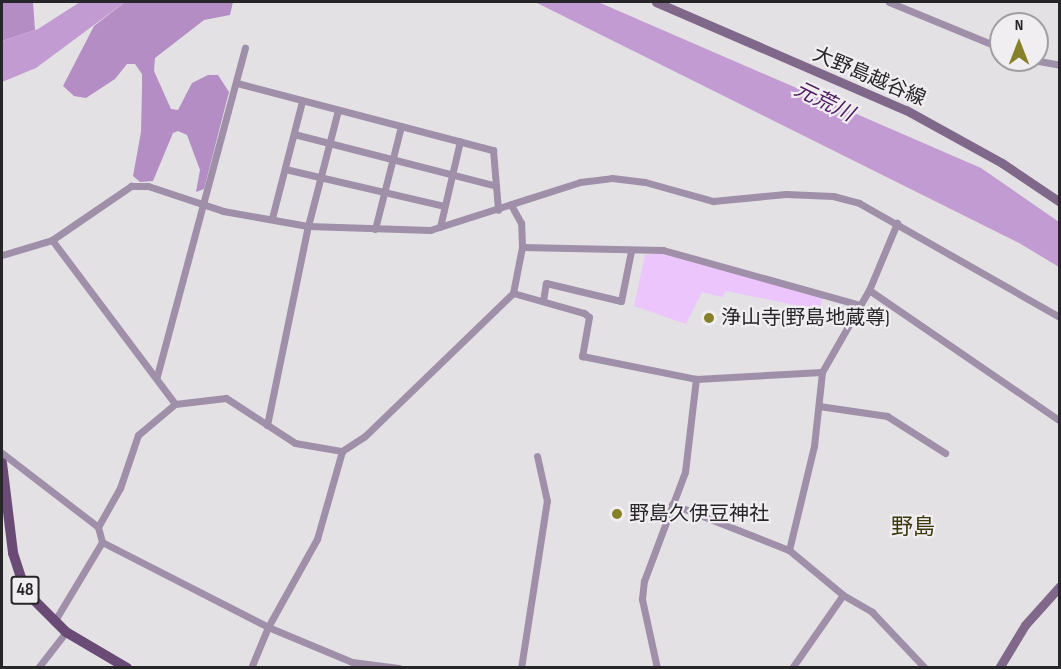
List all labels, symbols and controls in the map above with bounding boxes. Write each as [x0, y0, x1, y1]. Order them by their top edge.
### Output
north arrow [989, 12, 1049, 72]
text: N [1015, 16, 1023, 35]
street label: 大野島越谷線 [809, 43, 929, 111]
water label: 元荒川 [790, 77, 858, 127]
place label: 浄山寺(野島地蔵尊) [721, 306, 890, 330]
marker: 浄山寺(野島地蔵尊) [702, 311, 716, 325]
place label: 野島久伊豆神社 [629, 502, 769, 526]
marker: 野島久伊豆神社 [610, 507, 624, 521]
district label: 野島 [891, 515, 935, 541]
road number: 48 [10, 575, 40, 605]

